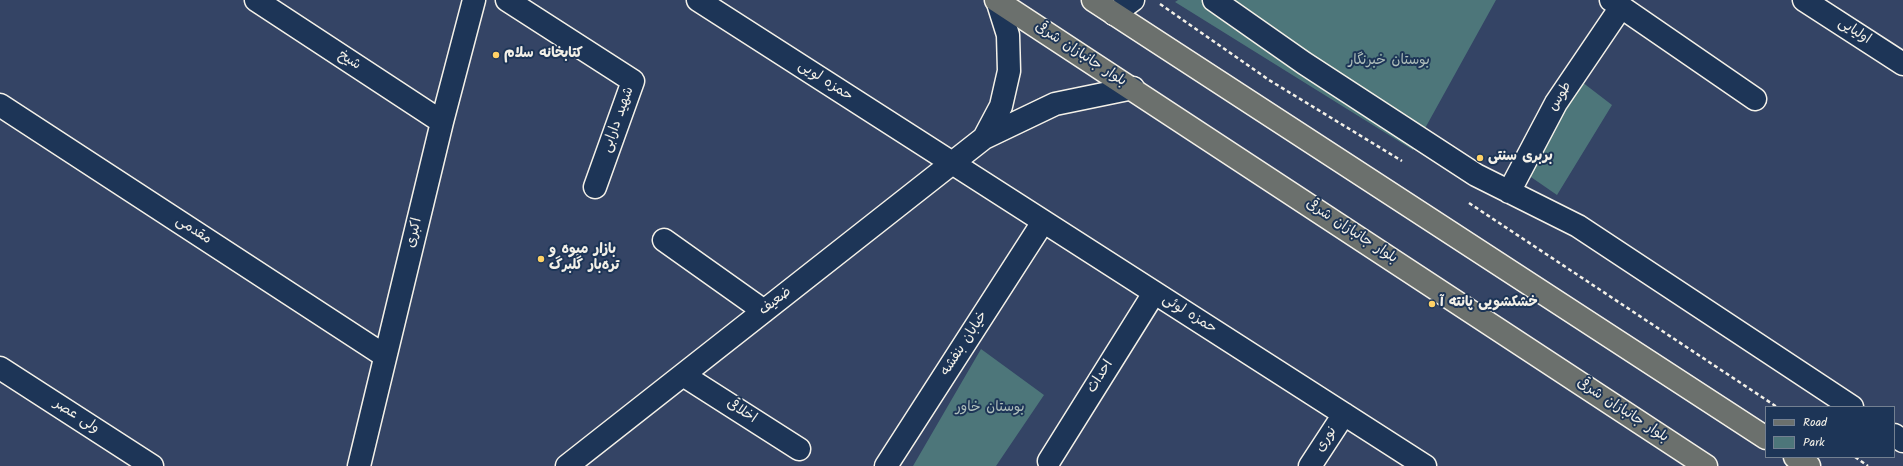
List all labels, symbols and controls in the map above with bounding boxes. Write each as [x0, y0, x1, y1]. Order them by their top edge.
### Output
street label: اولیایی [1834, 15, 1874, 49]
street label: بلوار جانبازان شرقی [1031, 19, 1129, 91]
street label: شیخ [334, 47, 364, 75]
place label: کتابخانه سلام [504, 47, 583, 63]
marker: کتابخانه سلام [491, 50, 501, 60]
park label: بوستان خبرنگار [1348, 54, 1430, 70]
street label: حمزه لویی [794, 58, 856, 106]
street label: طوس [1546, 79, 1576, 115]
street label: شهید دارابی [599, 85, 639, 155]
place label: بربری سنتی [1488, 150, 1553, 166]
marker: بربری سنتی [1475, 153, 1485, 163]
street label: بلوار جانبازان شرقی [1302, 196, 1400, 268]
street label: مقدمی [172, 213, 214, 249]
street label: اکبری [403, 216, 427, 250]
place label: بازار میوه و تره‌بار گلبرگ [549, 243, 619, 276]
marker: بازار میوه و تره‌بار گلبرگ [536, 254, 546, 264]
street label: ضعیف [756, 284, 796, 320]
street label: حمزه لوئی [1159, 292, 1219, 338]
place label: خشکشویی پانته آ [1440, 296, 1538, 312]
marker: خشکشویی پانته آ [1427, 299, 1437, 309]
street label: خیابان بنفشه [938, 309, 992, 379]
street label: احداث [1084, 357, 1118, 397]
street label: بلوار جانبازان شرقی [1573, 375, 1671, 447]
street label: ولی عصر [50, 396, 102, 438]
street label: اخلاقی [723, 396, 759, 428]
park label: بوستان خاور [955, 401, 1025, 417]
legend [1765, 406, 1895, 458]
text: Road [1803, 413, 1827, 432]
street label: نوری [1313, 424, 1341, 456]
text: Park [1803, 433, 1825, 452]

